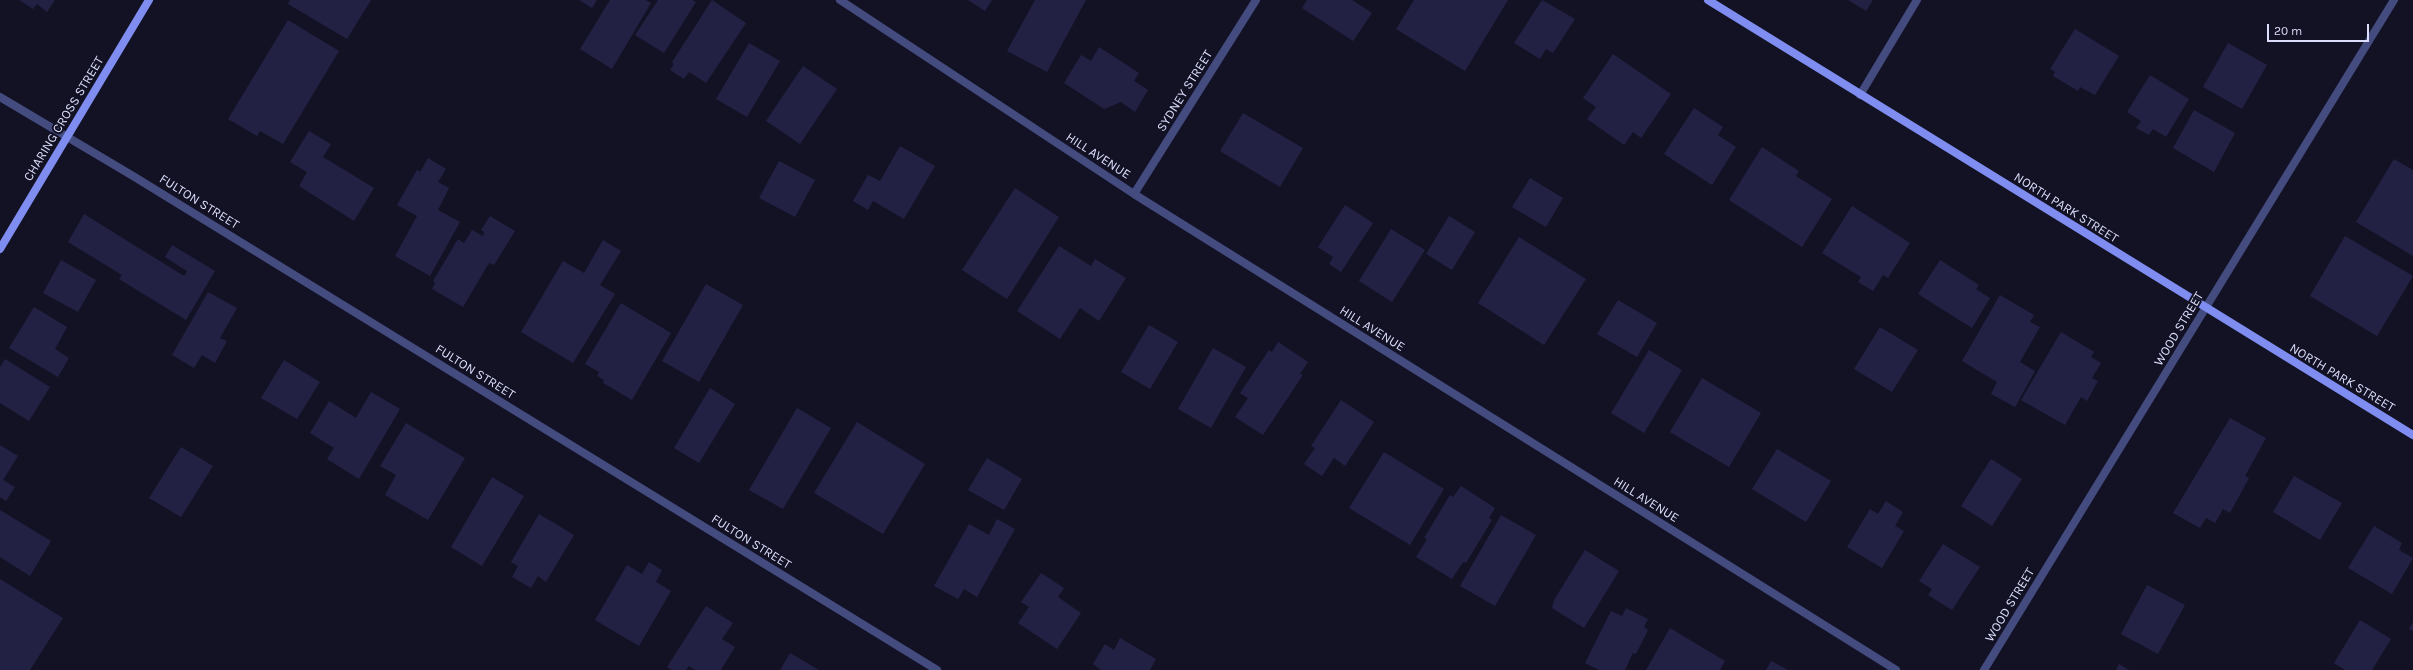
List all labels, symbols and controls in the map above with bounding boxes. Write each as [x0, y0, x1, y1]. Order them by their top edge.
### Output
scale bar [2269, 16, 2371, 42]
text: 20 m [2274, 24, 2302, 38]
street label: SYDNEY STREET [1154, 47, 1216, 135]
street label: CHARING CROSS STREET [21, 54, 107, 184]
street label: HILL AVENUE [1063, 129, 1133, 183]
street label: NORTH PARK STREET [2011, 170, 2121, 246]
street label: FULTON STREET [156, 171, 242, 233]
street label: WOOD STREET [2151, 289, 2207, 369]
street label: HILL AVENUE [1336, 303, 1408, 355]
street label: NORTH PARK STREET [2287, 340, 2397, 416]
street label: FULTON STREET [432, 341, 518, 403]
street label: HILL AVENUE [1610, 474, 1682, 526]
street label: FULTON STREET [708, 511, 794, 573]
street label: WOOD STREET [1982, 565, 2038, 645]

